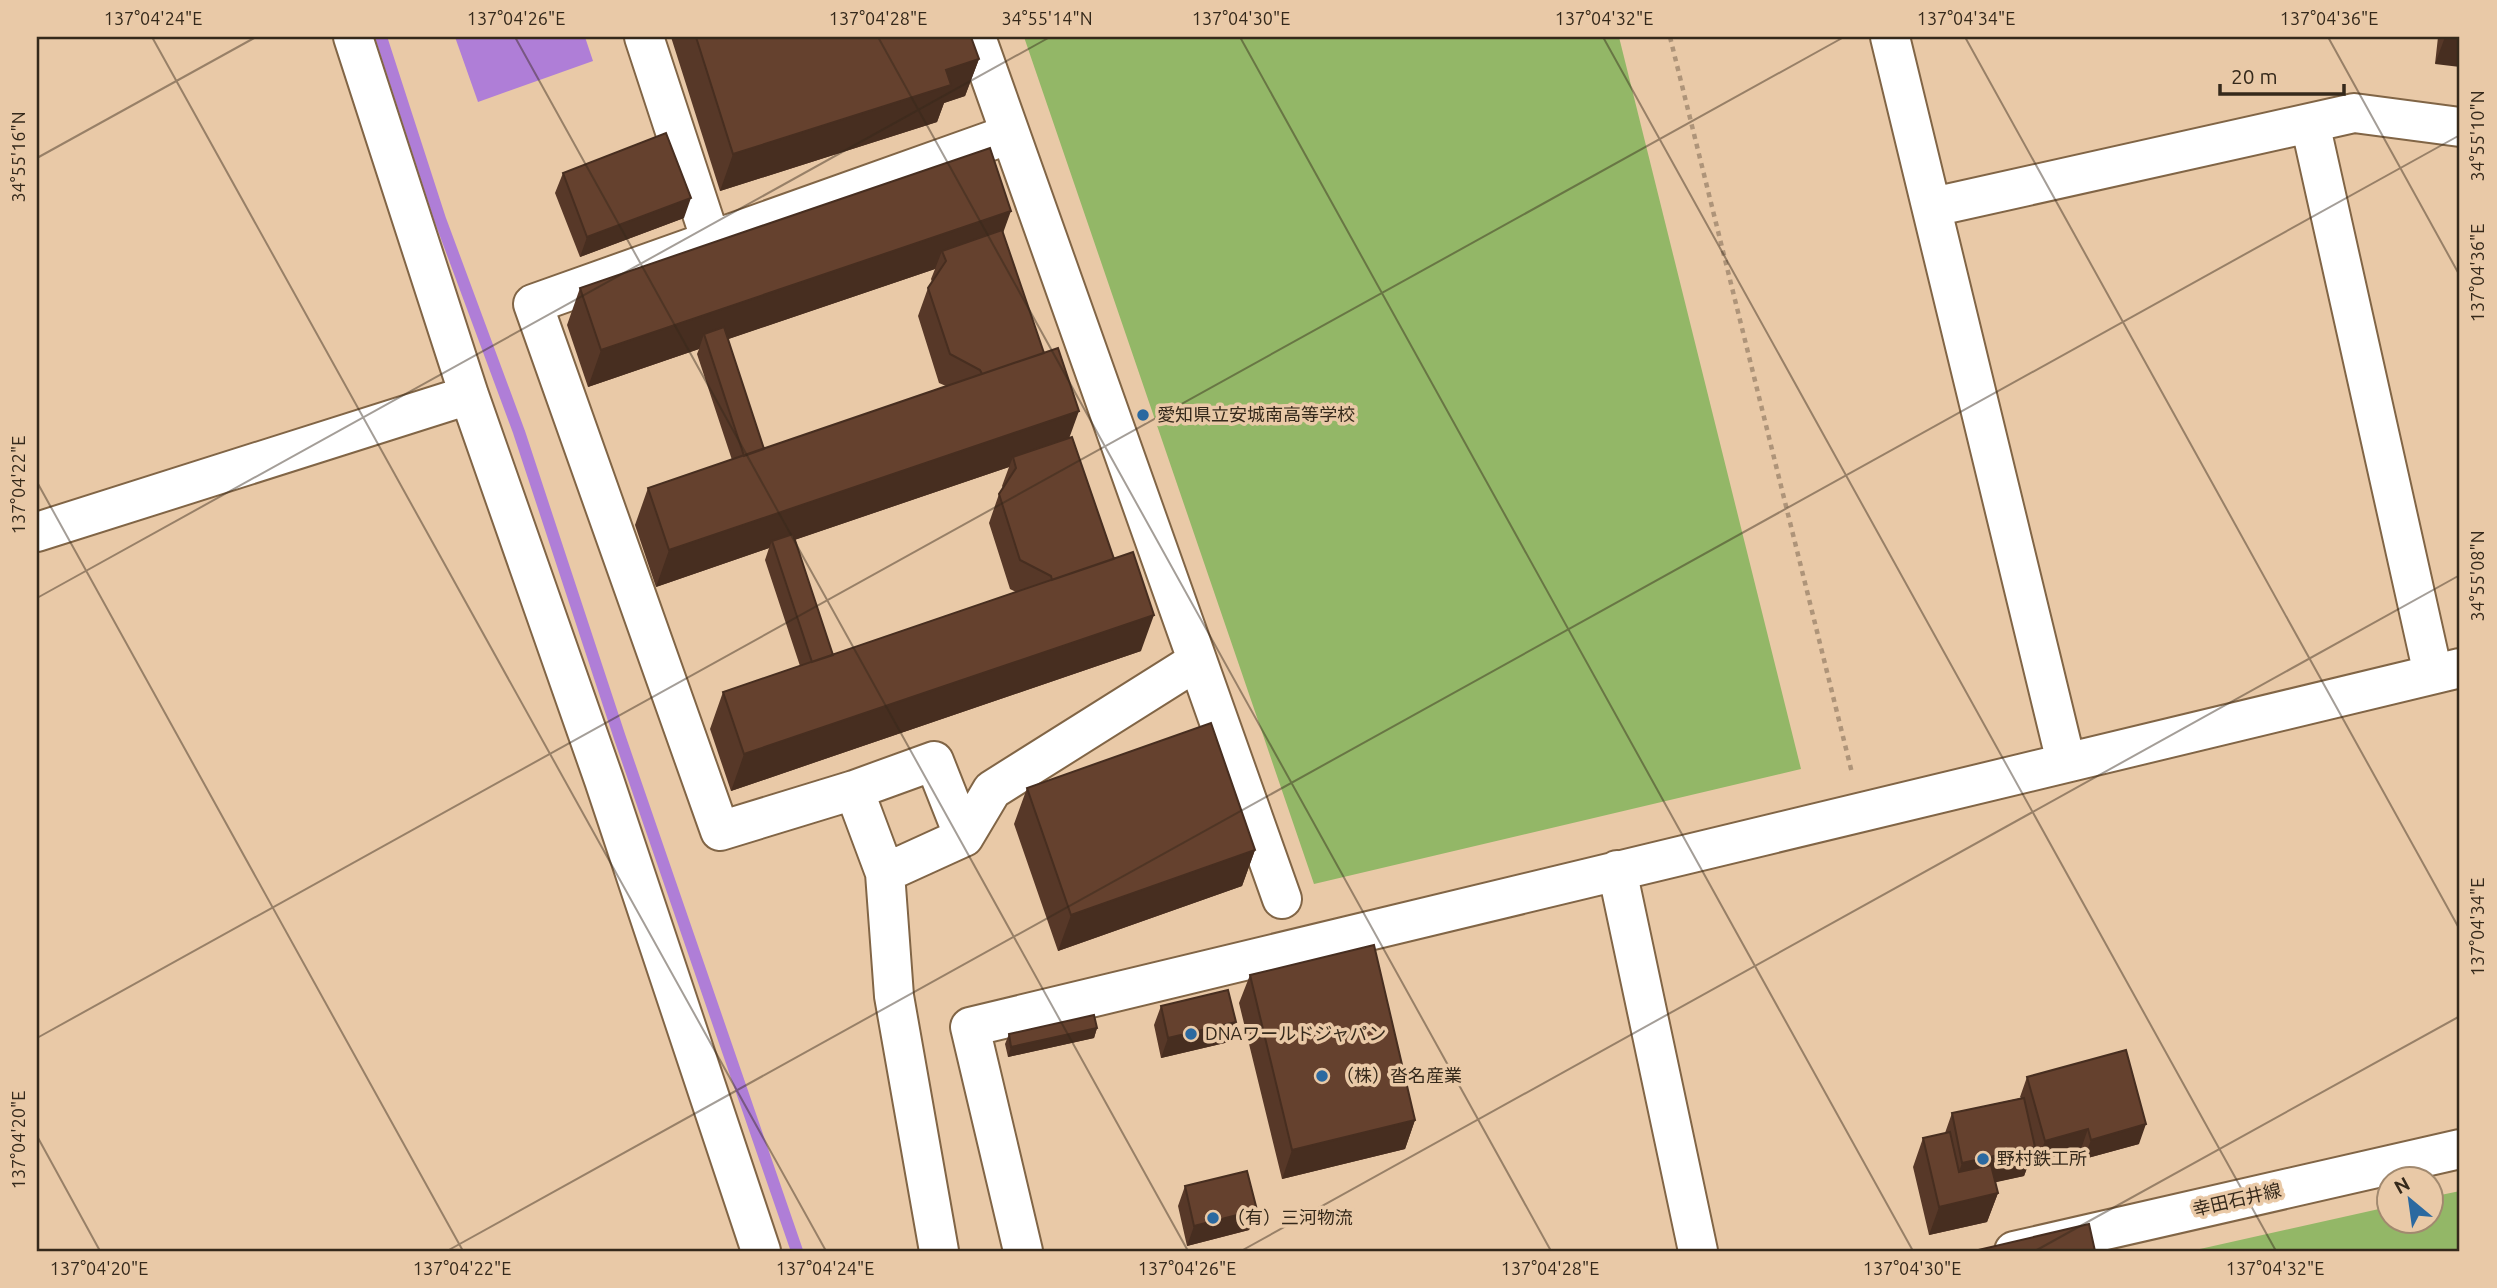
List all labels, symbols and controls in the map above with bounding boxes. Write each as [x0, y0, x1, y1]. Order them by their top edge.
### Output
text: 137°04'24"E [104, 8, 202, 28]
text: 137°04'26"E [467, 8, 565, 28]
text: 137°04'28"E [829, 8, 927, 28]
text: 34°55'14"N [1001, 8, 1093, 28]
text: 137°04'30"E [1192, 8, 1290, 28]
text: 137°04'32"E [1555, 8, 1653, 28]
text: 137°04'34"E [1917, 8, 2015, 28]
text: 137°04'36"E [2280, 8, 2378, 28]
scale bar [2220, 52, 2345, 96]
text: 20 m [2231, 64, 2278, 88]
text: 34°55'10"N [2467, 90, 2487, 182]
text: 34°55'16"N [8, 111, 28, 203]
text: 137°04'36"E [2467, 224, 2487, 322]
place label: 愛知県立安城南高等学校 [1157, 404, 1355, 424]
marker: 愛知県立安城南高等学校 [1135, 407, 1151, 423]
text: 137°04'22"E [8, 436, 28, 534]
text: 34°55'08"N [2467, 530, 2487, 622]
text: 137°04'34"E [2467, 878, 2487, 976]
place label: DNAワールドジャパン [1205, 1023, 1386, 1043]
marker: DNAワールドジャパン [1183, 1026, 1199, 1042]
place label: （株）沓名産業 [1336, 1065, 1462, 1085]
marker: （株）沓名産業 [1314, 1068, 1330, 1084]
text: 137°04'20"E [8, 1091, 28, 1189]
place label: 野村鉄工所 [1997, 1148, 2087, 1168]
marker: 野村鉄工所 [1975, 1151, 1991, 1167]
north arrow [2374, 1166, 2444, 1236]
text: N [2390, 1172, 2413, 1198]
street label: 幸田石井線 [2191, 1179, 2283, 1219]
place label: （有）三河物流 [1227, 1207, 1353, 1227]
marker: （有）三河物流 [1205, 1210, 1221, 1226]
text: 137°04'20"E [50, 1258, 148, 1278]
text: 137°04'22"E [413, 1258, 511, 1278]
text: 137°04'24"E [776, 1258, 874, 1278]
text: 137°04'26"E [1138, 1258, 1236, 1278]
text: 137°04'28"E [1501, 1258, 1599, 1278]
text: 137°04'30"E [1863, 1258, 1961, 1278]
text: 137°04'32"E [2226, 1258, 2324, 1278]

